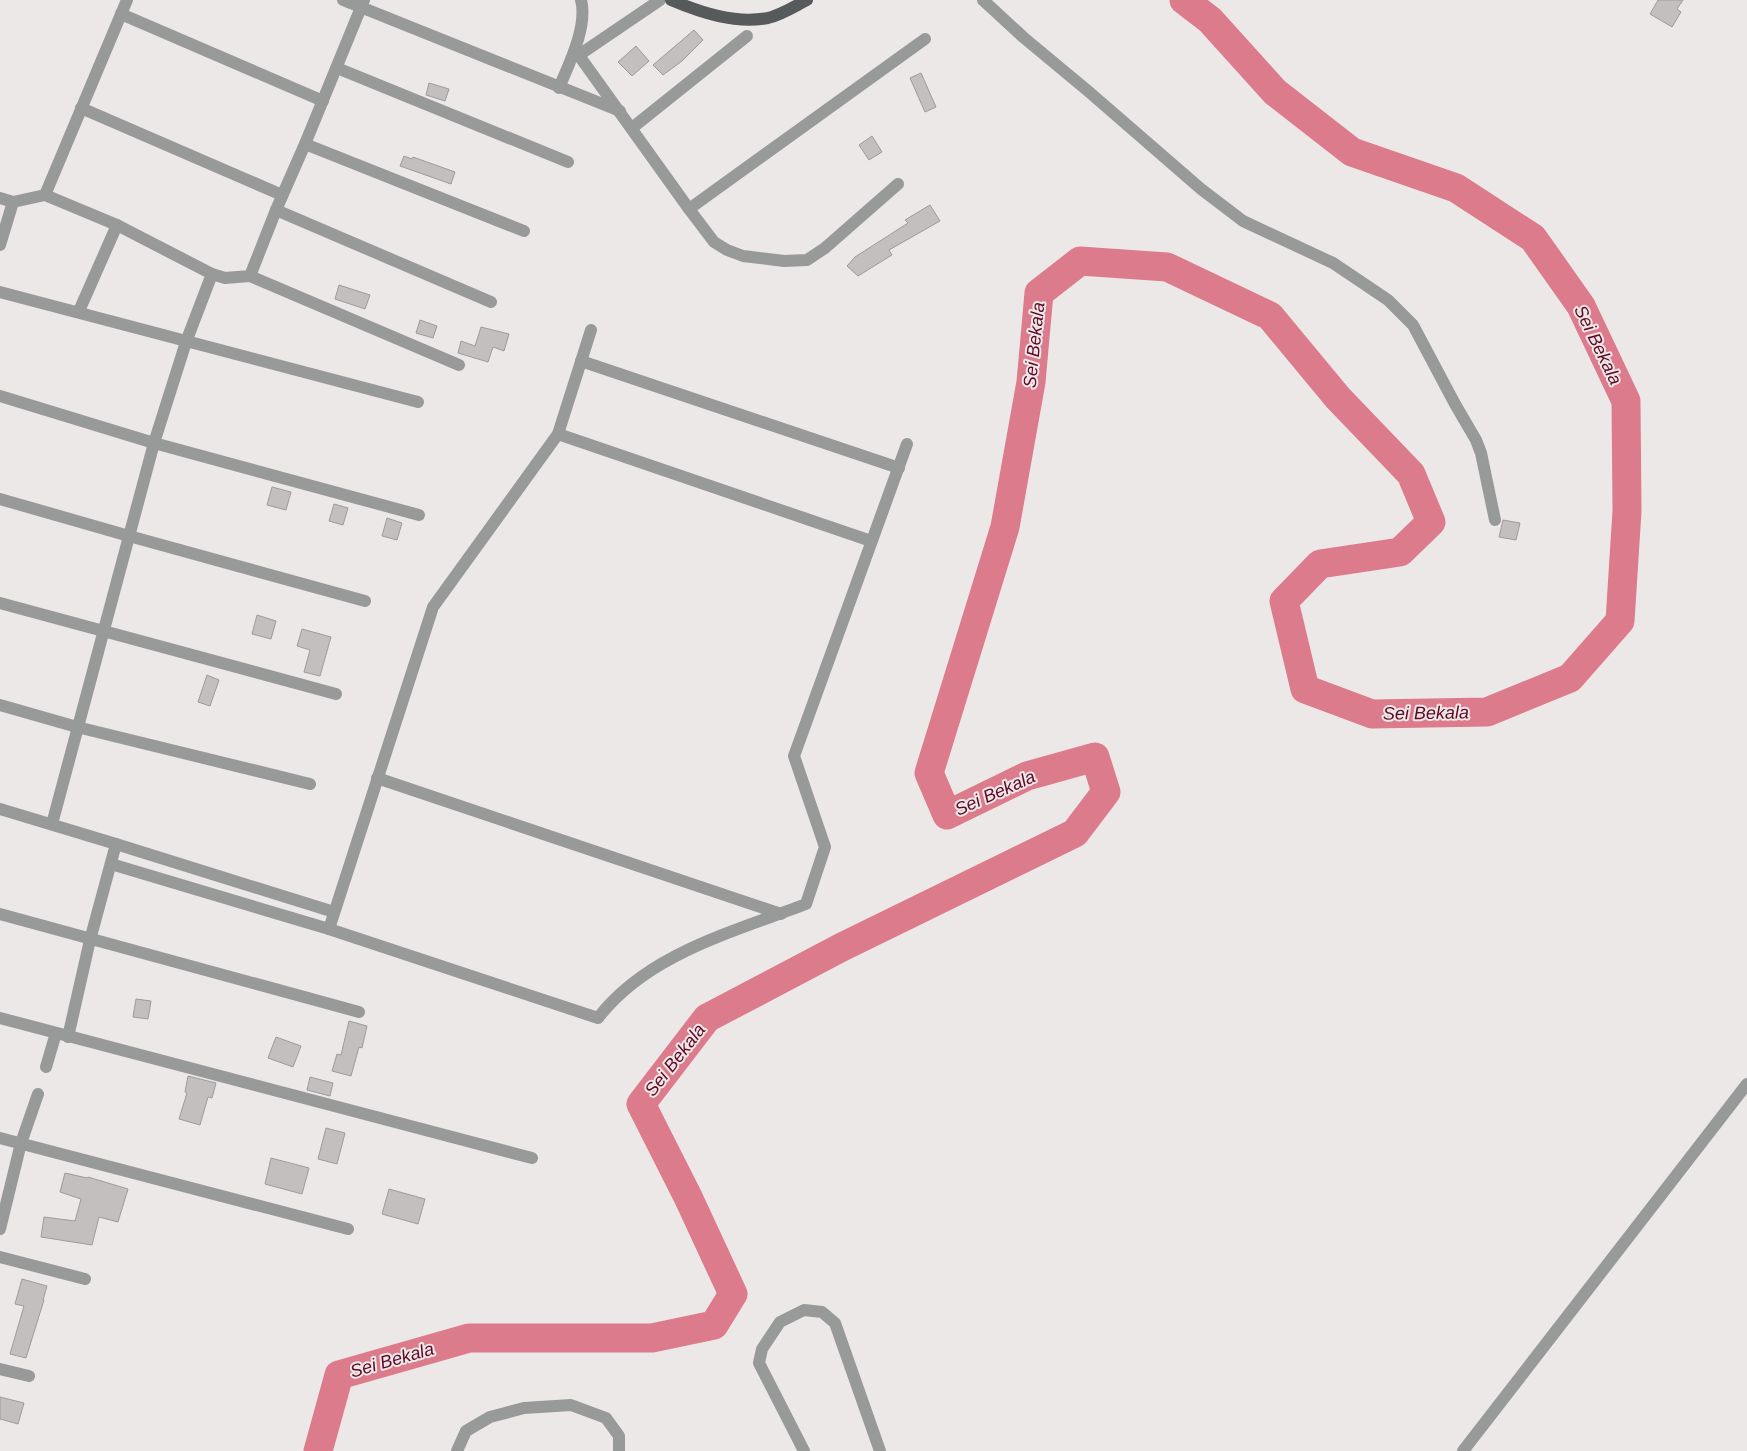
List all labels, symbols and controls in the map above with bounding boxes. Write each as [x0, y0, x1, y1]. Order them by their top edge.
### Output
water label: Sei Bekala [1020, 301, 1048, 389]
water label: Sei Bekala [1570, 302, 1626, 388]
water label: Sei Bekala [1383, 702, 1469, 724]
water label: Sei Bekala [952, 766, 1038, 820]
water label: Sei Bekala [641, 1020, 709, 1100]
water label: Sei Bekala [348, 1339, 436, 1381]

